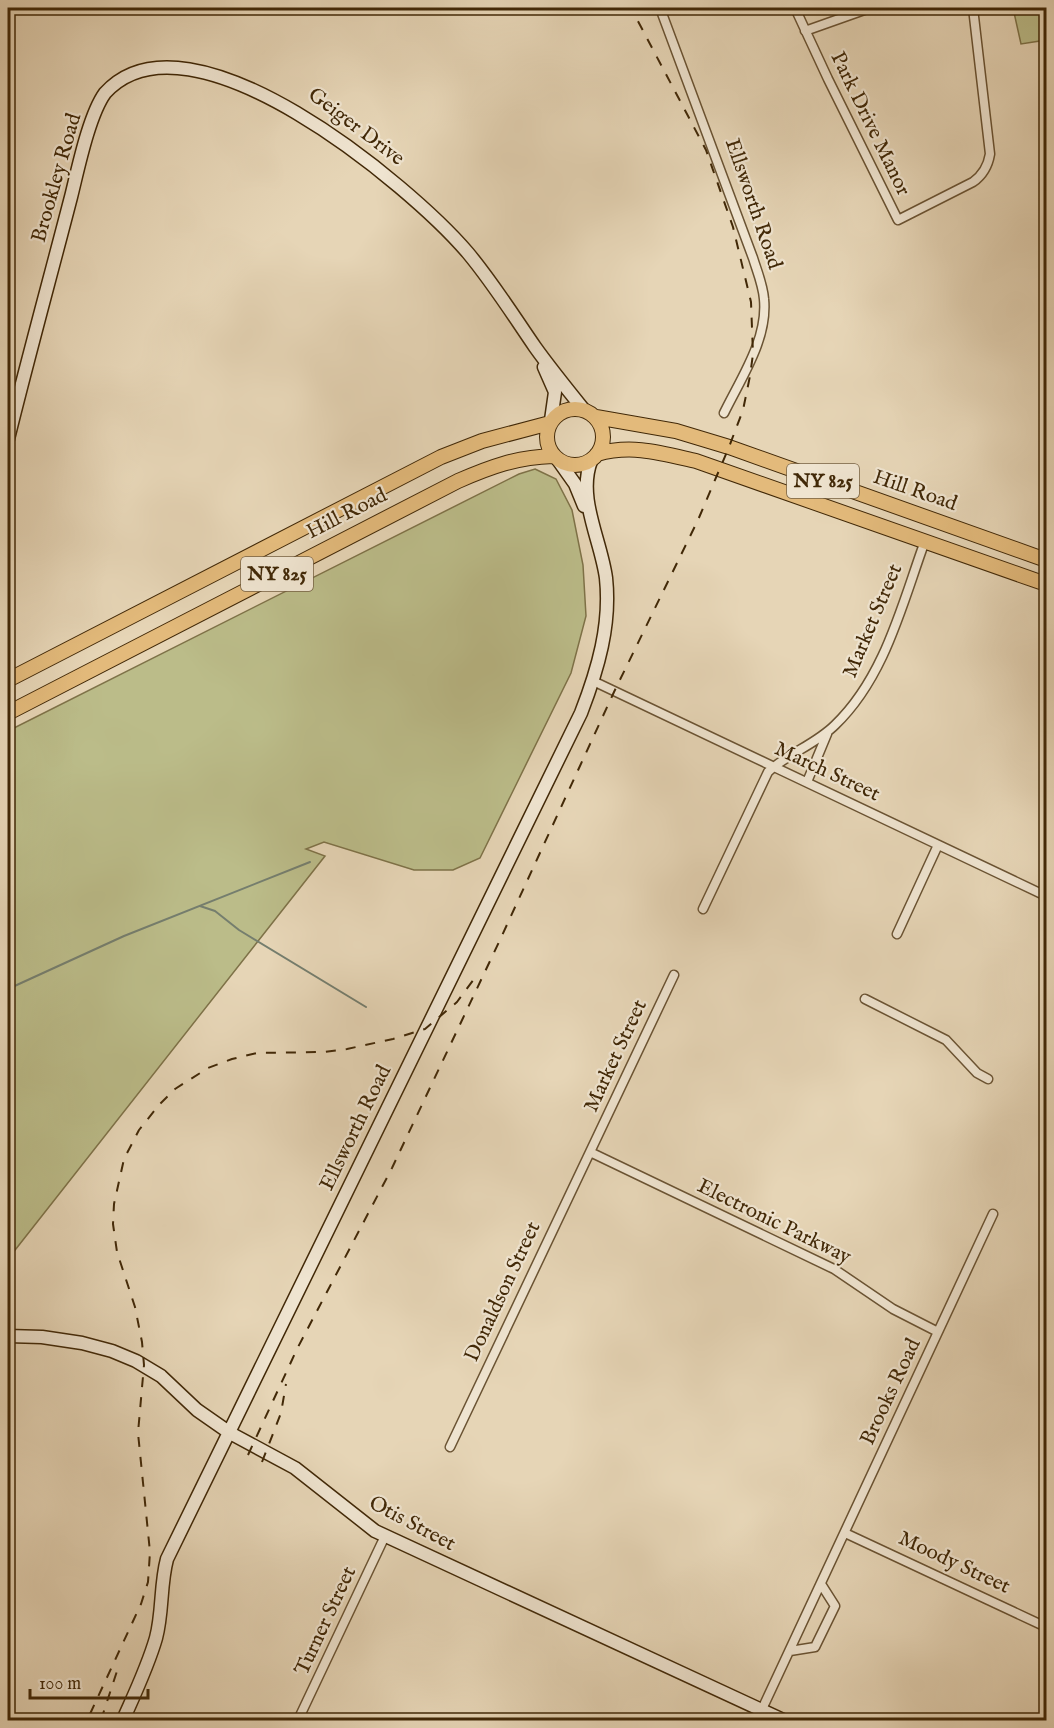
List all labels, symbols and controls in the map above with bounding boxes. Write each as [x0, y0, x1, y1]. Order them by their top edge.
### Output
street label: Park Drive Manor [823, 48, 917, 201]
street label: Geiger Drive [302, 82, 410, 172]
street label: Brookley Road [26, 110, 89, 246]
street label: Ellsworth Road [718, 135, 788, 274]
road number: NY 825 [787, 464, 859, 498]
street label: Hill Road [869, 464, 961, 518]
street label: Hill Road [302, 482, 393, 546]
road number: NY 825 [241, 557, 313, 591]
street label: Market Street [837, 560, 909, 682]
street label: March Street [770, 736, 884, 808]
street label: Market Street [578, 995, 654, 1117]
street label: Ellsworth Road [314, 1060, 398, 1195]
street label: Electronic Parkway [693, 1173, 856, 1271]
street label: Donaldson Street [459, 1218, 547, 1366]
street label: Brooks Road [855, 1334, 928, 1450]
street label: Otis Street [364, 1490, 460, 1558]
street label: Moody Street [894, 1525, 1014, 1601]
street label: Turner Street [289, 1562, 363, 1680]
scale bar [30, 1662, 148, 1700]
text: 100 m [39, 1673, 81, 1696]

